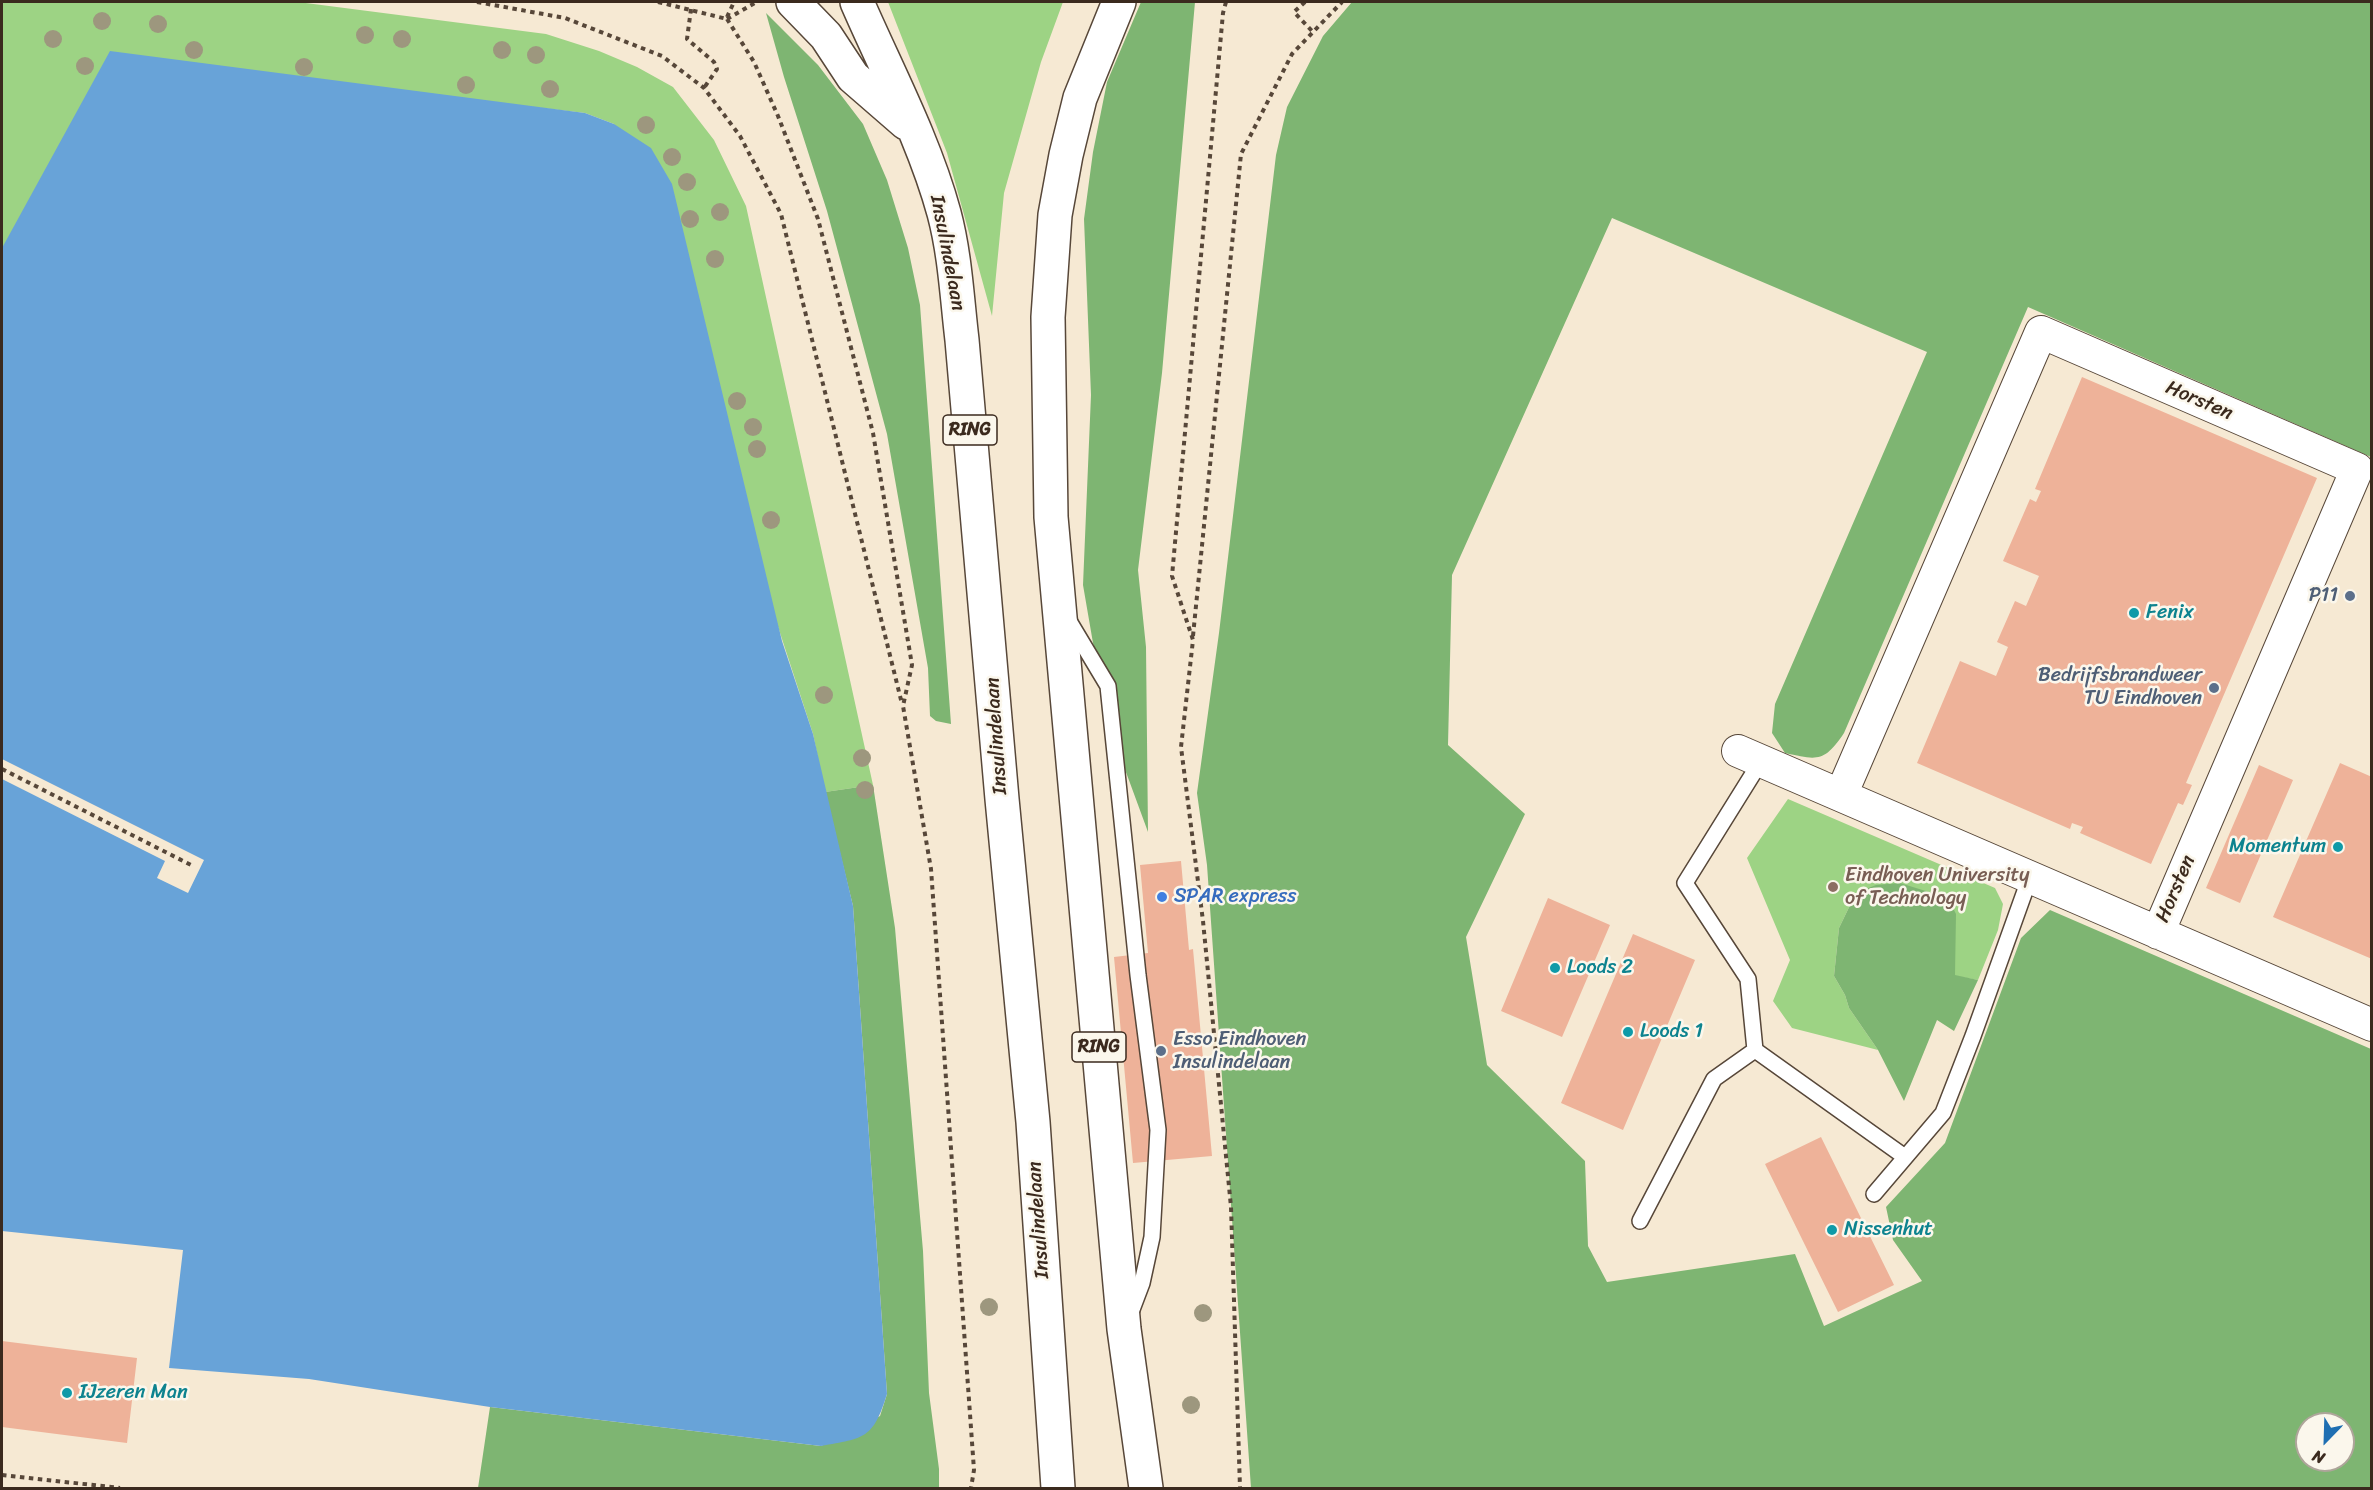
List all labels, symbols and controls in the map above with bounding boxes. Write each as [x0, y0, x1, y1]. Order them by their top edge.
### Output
street label: Insulindelaan [924, 193, 970, 313]
street label: Horsten [2162, 376, 2236, 426]
road number: RING [943, 415, 997, 445]
place label: P11 [2309, 584, 2338, 608]
marker: P11 [2343, 589, 2357, 603]
place label: Fenix [2146, 601, 2194, 625]
marker: Fenix [2127, 606, 2141, 620]
place label: Bedrijfsbrandweer TU Eindhoven [2038, 664, 2202, 711]
street label: Insulindelaan [981, 677, 1013, 795]
marker: Bedrijfsbrandweer TU Eindhoven [2207, 681, 2221, 695]
place label: Momentum [2229, 835, 2326, 859]
marker: Momentum [2331, 840, 2345, 854]
street label: Horsten [2151, 852, 2201, 926]
place label: Eindhoven University of Technology [1845, 864, 2030, 911]
marker: Eindhoven University of Technology [1826, 880, 1840, 894]
place label: SPAR express [1174, 885, 1296, 909]
marker: SPAR express [1155, 890, 1169, 904]
place label: Loods 2 [1567, 956, 1633, 980]
marker: Loods 2 [1548, 961, 1562, 975]
place label: Loods 1 [1640, 1020, 1703, 1044]
marker: Loods 1 [1621, 1025, 1635, 1039]
place label: Esso Eindhoven Insulindelaan [1173, 1028, 1306, 1075]
road number: RING [1072, 1032, 1126, 1062]
marker: Esso Eindhoven Insulindelaan [1154, 1044, 1168, 1058]
street label: Insulindelaan [1023, 1161, 1055, 1279]
place label: Nissenhut [1844, 1218, 1933, 1242]
marker: Nissenhut [1825, 1223, 1839, 1237]
place label: IJzeren Man [79, 1381, 188, 1405]
marker: IJzeren Man [60, 1386, 74, 1400]
north arrow [2295, 1412, 2355, 1472]
text: N [2308, 1442, 2329, 1473]

